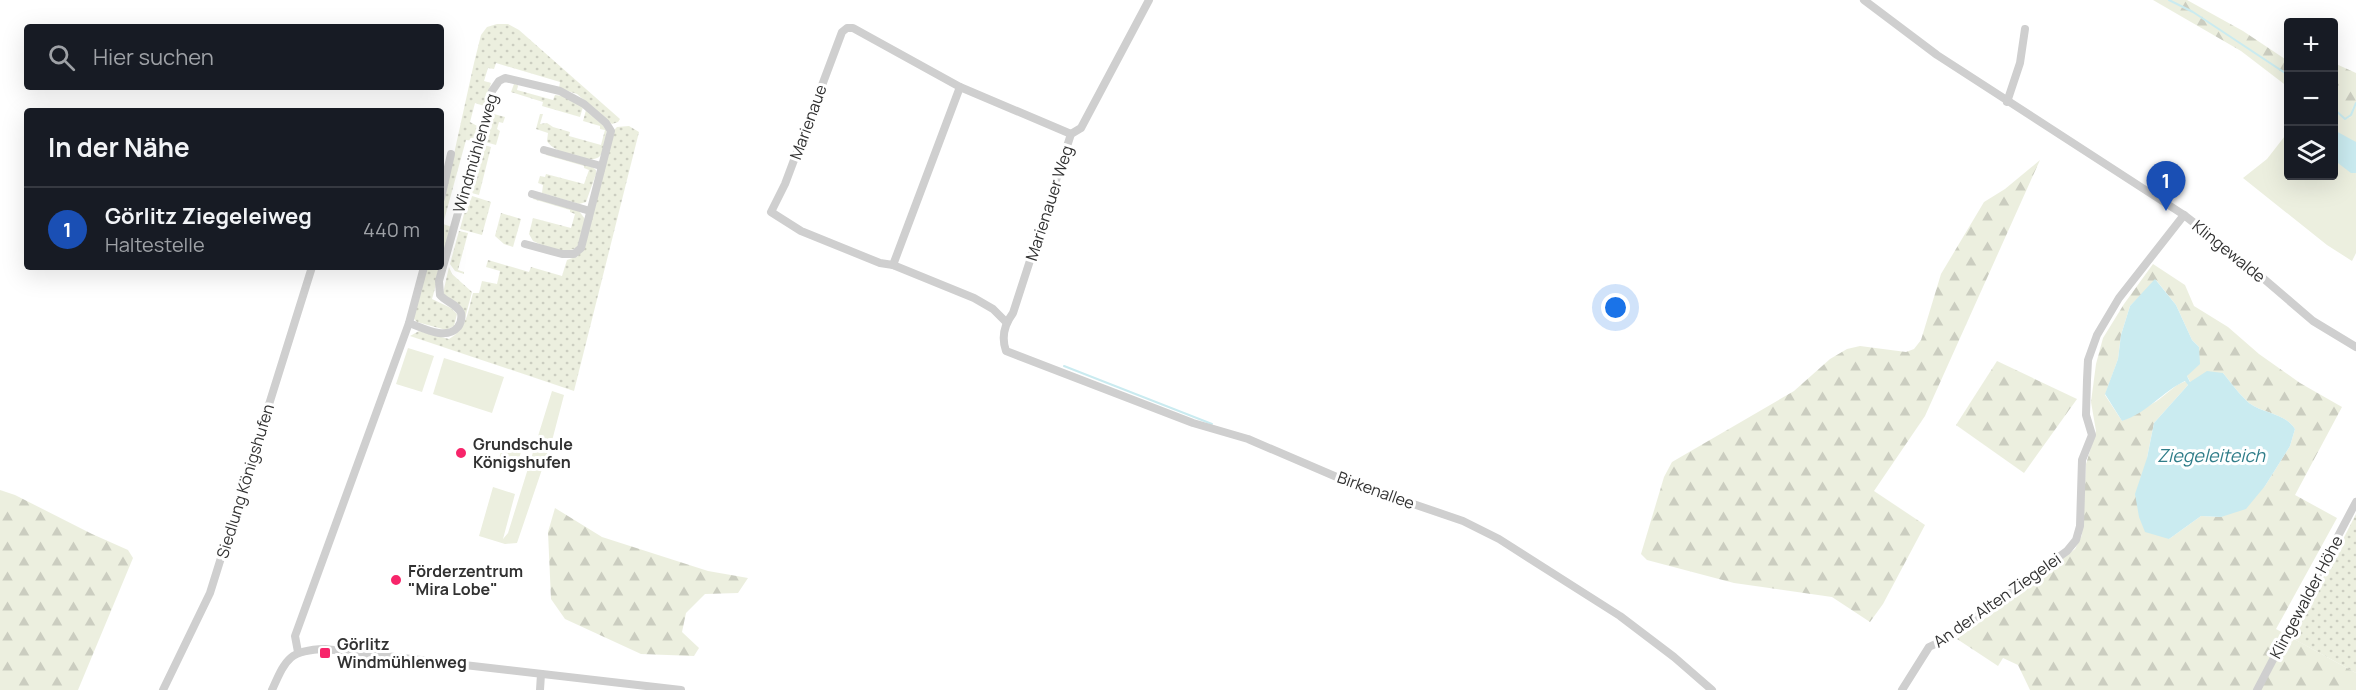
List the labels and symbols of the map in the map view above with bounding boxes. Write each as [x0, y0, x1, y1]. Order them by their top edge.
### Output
street label: Marienaue [784, 81, 832, 163]
street label: Windmühlenweg [447, 91, 503, 215]
street label: Marienauer Weg [1020, 143, 1078, 263]
pin: 1 [2146, 162, 2186, 211]
street label: Klingewalde [2188, 215, 2270, 287]
your location [1601, 293, 1630, 322]
street label: Siedlung Königshufen [211, 401, 279, 561]
place label: Grundschule Königshufen [473, 433, 573, 473]
water label: Ziegeleiteich [2157, 443, 2266, 467]
marker: Grundschule Königshufen [454, 446, 468, 460]
street label: Birkenallee [1334, 466, 1418, 514]
street label: Klingewalder Höhe [2264, 532, 2348, 662]
street label: An der Alten Ziegelei [1929, 548, 2065, 652]
place label: Förderzentrum "Mira Lobe" [408, 560, 523, 600]
marker: Förderzentrum "Mira Lobe" [389, 573, 403, 587]
place label: Görlitz Windmühlenweg [337, 633, 467, 673]
marker: Görlitz Windmühlenweg [318, 646, 332, 660]

